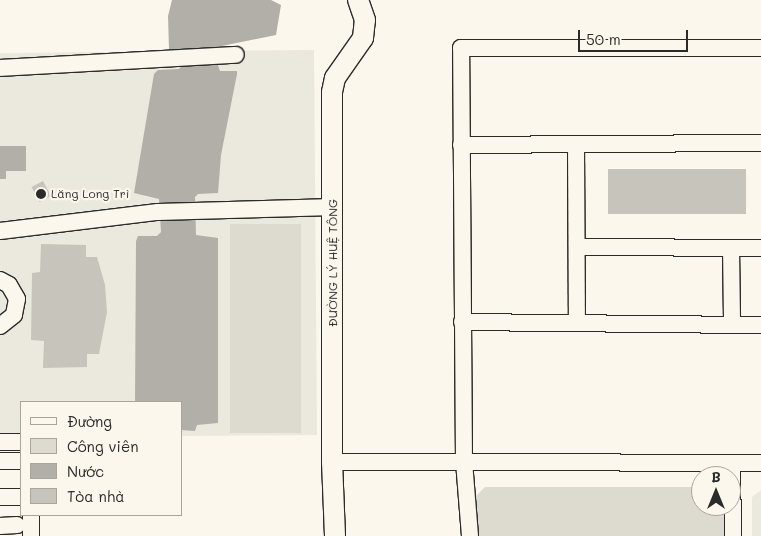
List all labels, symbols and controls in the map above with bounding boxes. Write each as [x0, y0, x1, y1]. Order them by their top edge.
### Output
scale bar [581, 20, 691, 52]
text: 50 m [586, 29, 621, 49]
place label: Lăng Long Trì [51, 187, 130, 201]
marker: Lăng Long Trì [35, 188, 47, 200]
street label: ĐƯỜNG LÝ HUỆ TÔNG [326, 199, 340, 327]
legend [20, 401, 182, 516]
text: Đường [67, 411, 112, 431]
text: Công viên [67, 436, 139, 456]
text: Nước [67, 461, 104, 481]
north arrow [691, 466, 741, 516]
text: B [711, 467, 721, 486]
text: Tòa nhà [67, 486, 125, 506]

